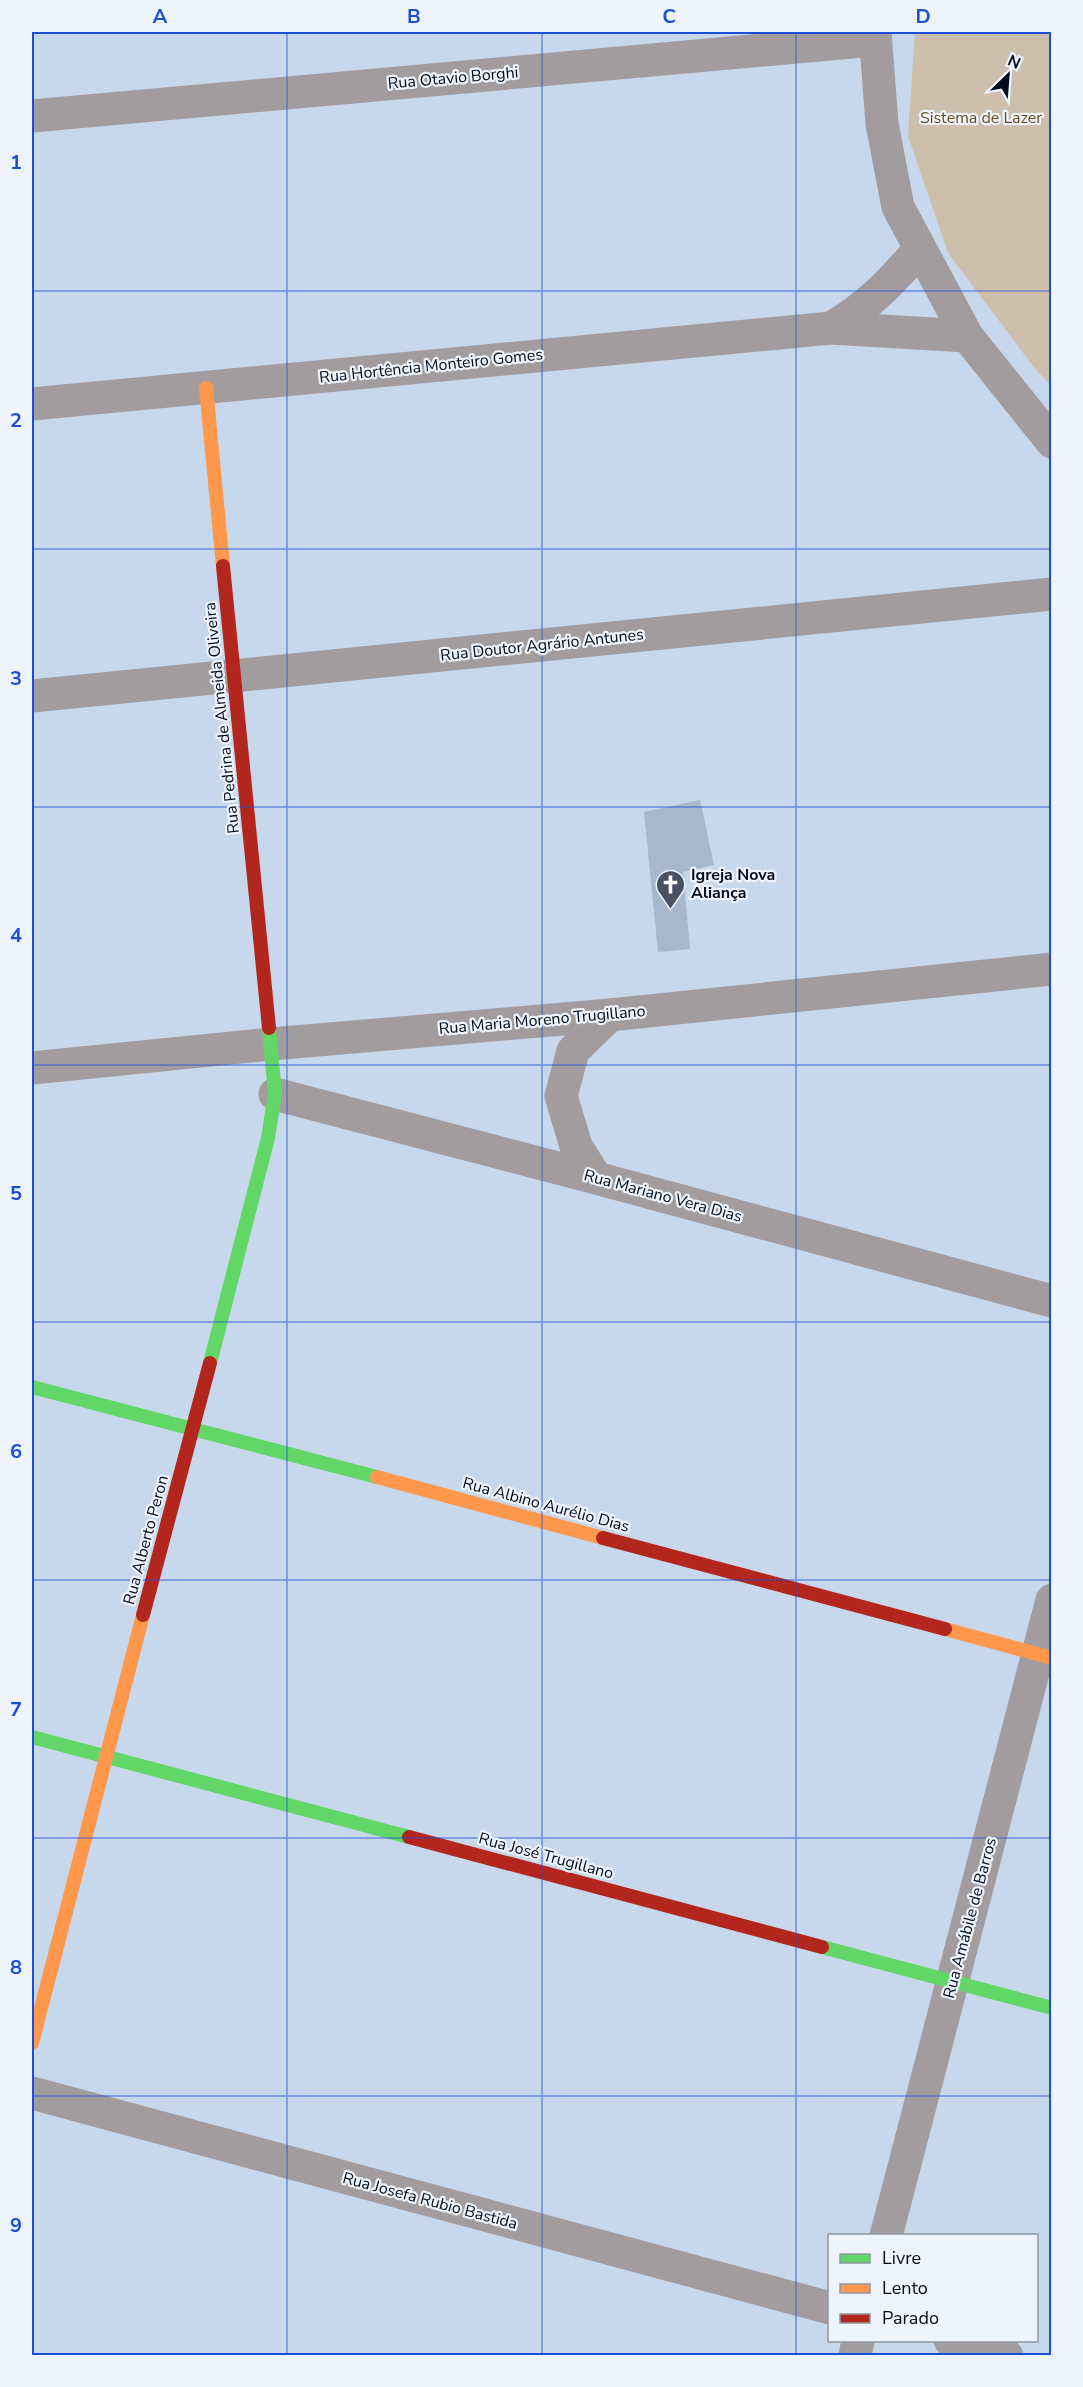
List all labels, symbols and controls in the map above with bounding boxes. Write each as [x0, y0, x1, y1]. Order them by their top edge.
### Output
text: A [153, 3, 168, 30]
text: B [407, 3, 421, 30]
text: C [662, 3, 676, 30]
text: D [915, 3, 931, 30]
north arrow [978, 45, 1038, 105]
text: N [1004, 50, 1024, 75]
street label: Rua Otavio Borghi [387, 61, 519, 95]
park label: Sistema de Lazer [920, 107, 1042, 129]
text: 1 [10, 149, 22, 176]
street label: Rua Hortência Monteiro Gomes [318, 343, 544, 389]
text: 2 [10, 407, 22, 434]
street label: Rua Pedrina de Almeida Oliveira [199, 601, 245, 835]
street label: Rua Doutor Agrário Antunes [439, 623, 645, 667]
text: 3 [10, 665, 22, 692]
place label: Igreja Nova Aliança [691, 864, 775, 904]
church icon: Igreja Nova Aliança [654, 868, 686, 910]
text: 4 [10, 922, 22, 949]
street label: Rua Maria Moreno Trugillano [438, 1000, 646, 1040]
street label: Rua Mariano Vera Dias [581, 1164, 745, 1228]
text: 5 [10, 1180, 22, 1207]
text: 6 [10, 1438, 22, 1465]
street label: Rua Albino Aurélio Dias [460, 1472, 632, 1538]
street label: Rua Alberto Peron [118, 1473, 174, 1607]
text: 7 [10, 1696, 22, 1723]
street label: Rua José Trugillano [476, 1827, 616, 1885]
street label: Rua Amábile de Barros [938, 1835, 1002, 2001]
text: 8 [10, 1954, 22, 1981]
street label: Rua Josefa Rubio Bastida [340, 2167, 520, 2235]
text: 9 [10, 2212, 22, 2239]
legend [828, 2234, 1038, 2342]
text: Livre [882, 2246, 921, 2270]
text: Lento [882, 2276, 928, 2300]
text: Parado [882, 2306, 939, 2330]

